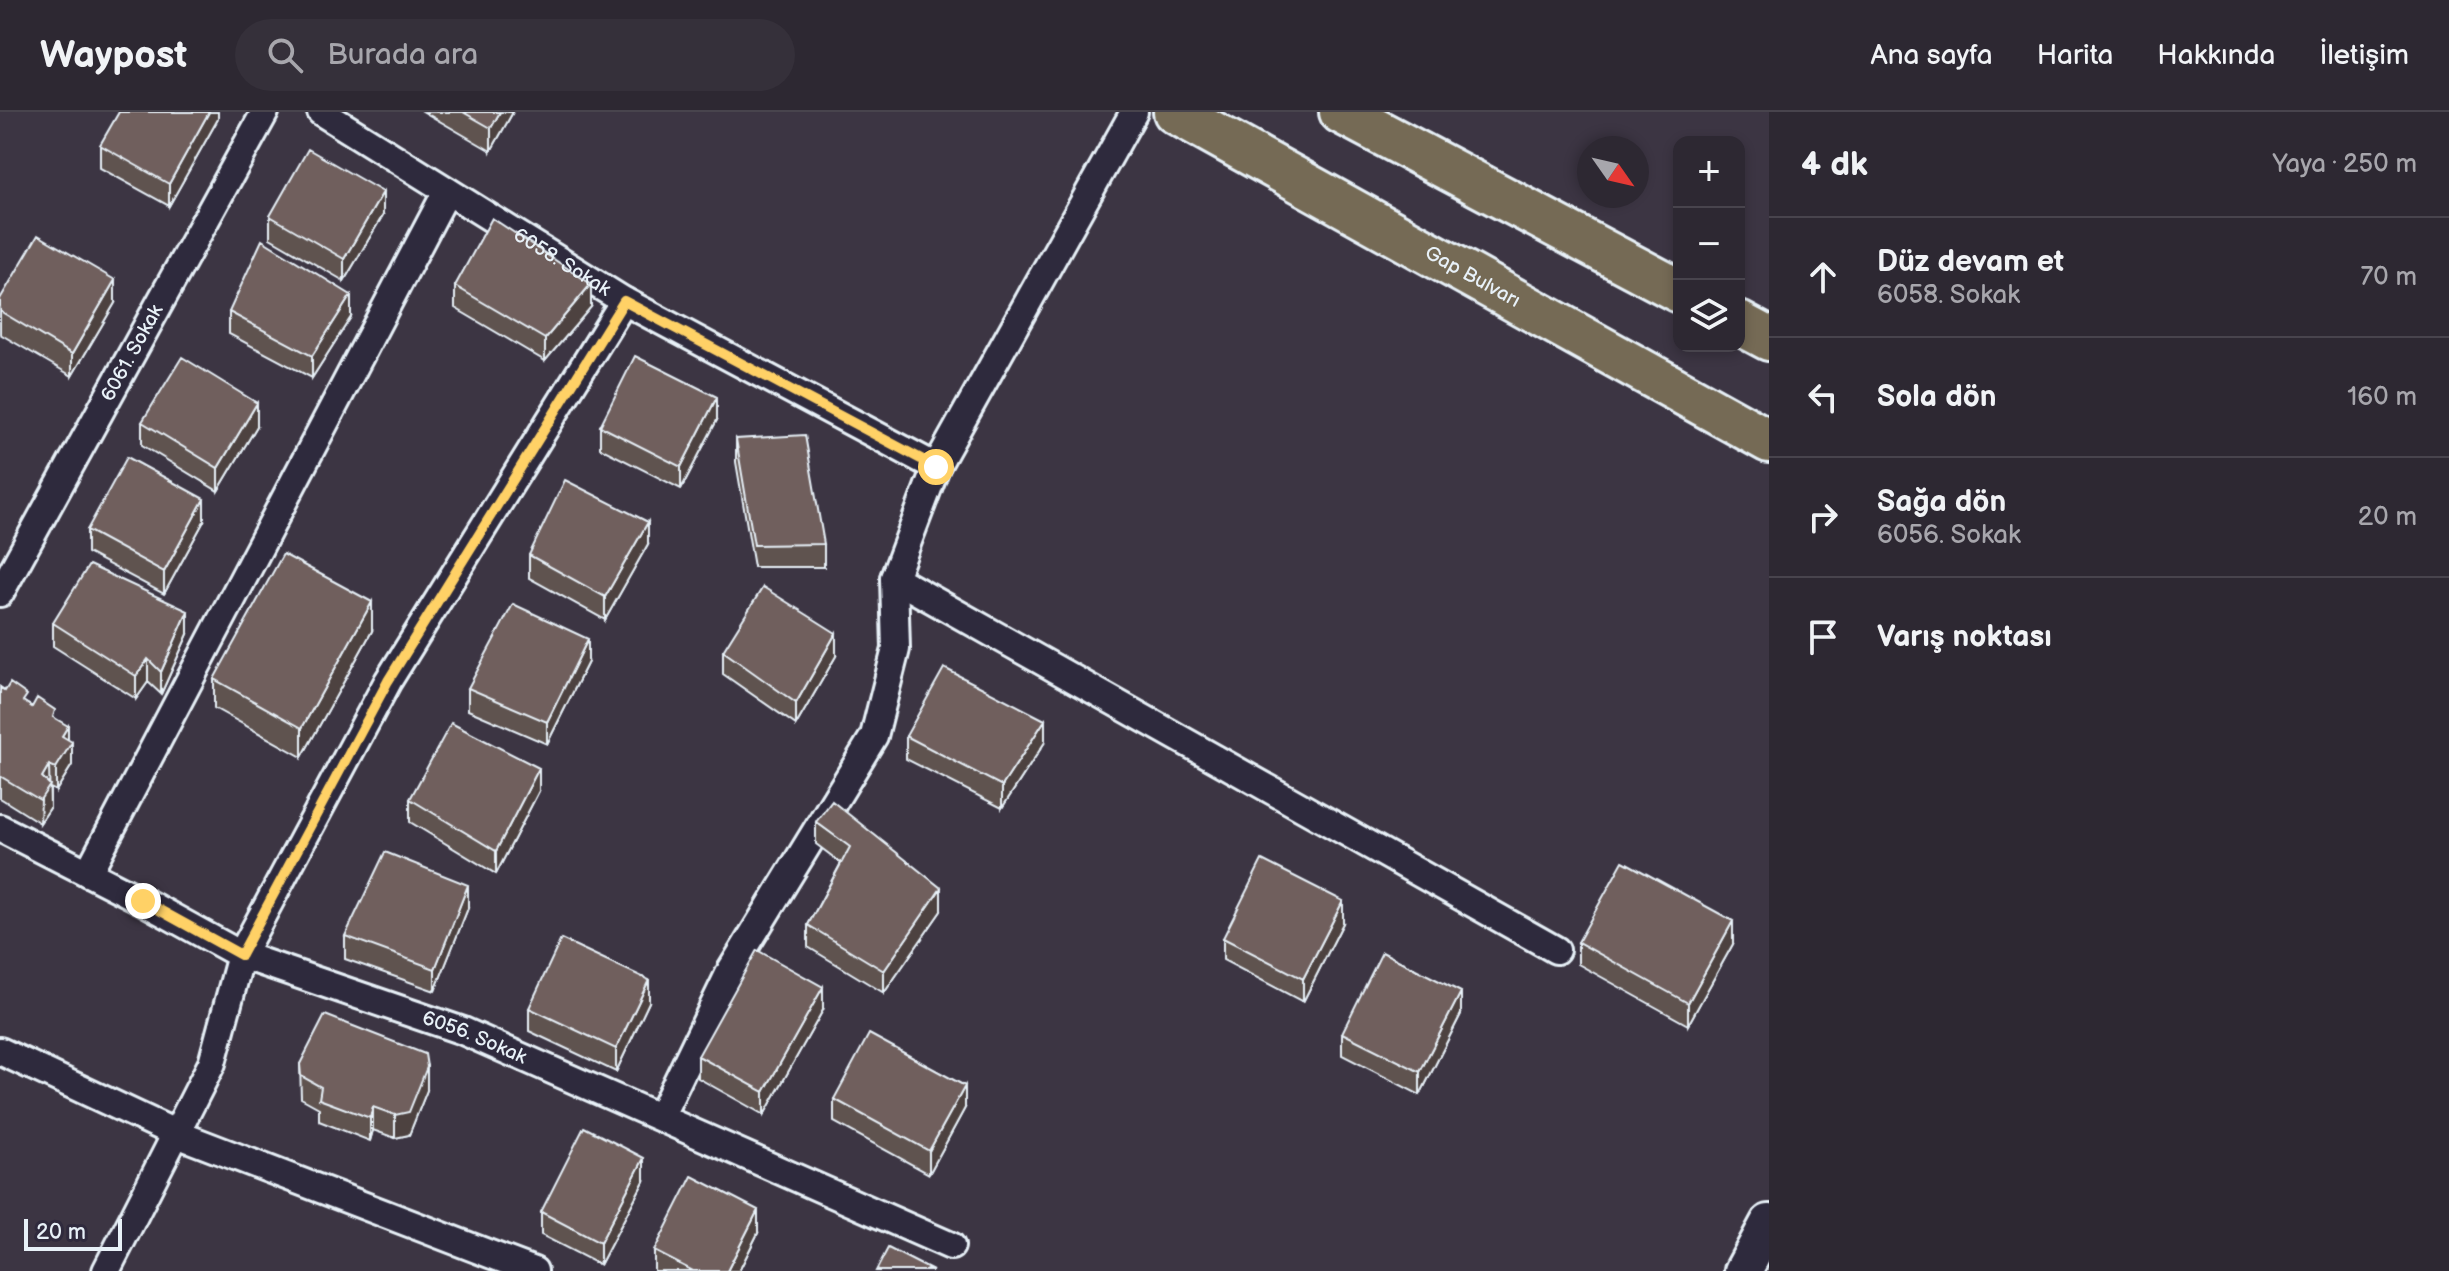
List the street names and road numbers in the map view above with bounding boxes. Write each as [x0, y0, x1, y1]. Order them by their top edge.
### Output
street label: 6058. Sokak [509, 223, 615, 302]
street label: Gap Bulvarı [1421, 241, 1524, 313]
street label: 6061. Sokak [96, 300, 169, 406]
street label: 6056. Sokak [419, 1006, 530, 1070]

